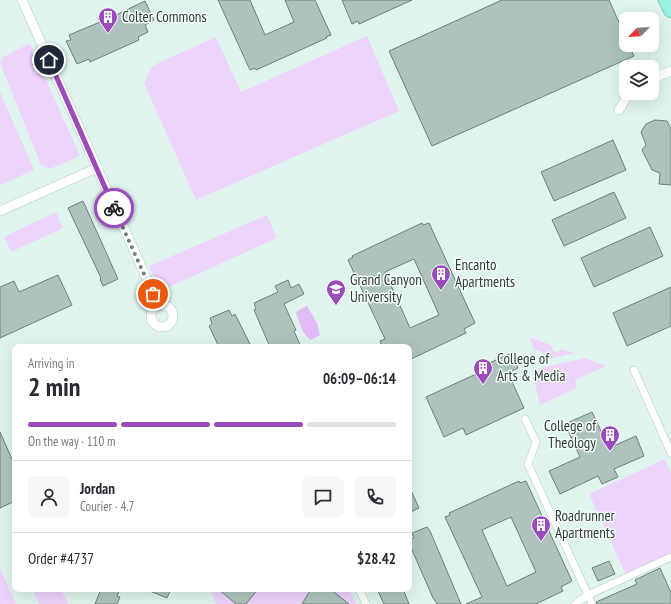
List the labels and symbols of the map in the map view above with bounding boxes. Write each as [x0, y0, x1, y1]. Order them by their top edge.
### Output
building icon: Colter Commons [97, 6, 119, 34]
place label: Colter Commons [122, 7, 207, 26]
north arrow [619, 12, 659, 52]
pin [32, 43, 66, 77]
courier [94, 188, 134, 228]
place label: Encanto Apartments [455, 255, 515, 291]
building icon: Encanto Apartments [430, 263, 452, 291]
place label: Grand Canyon University [350, 270, 422, 306]
pin [136, 277, 170, 311]
school or university icon: Grand Canyon University [325, 278, 347, 306]
place label: College of Arts & Media [497, 349, 565, 385]
building icon: College of Arts & Media [472, 357, 494, 385]
place label: College of Theology [544, 416, 597, 452]
building icon: College of Theology [599, 424, 621, 452]
place label: Roadrunner Apartments [555, 506, 616, 542]
building icon: Roadrunner Apartments [530, 514, 552, 542]

